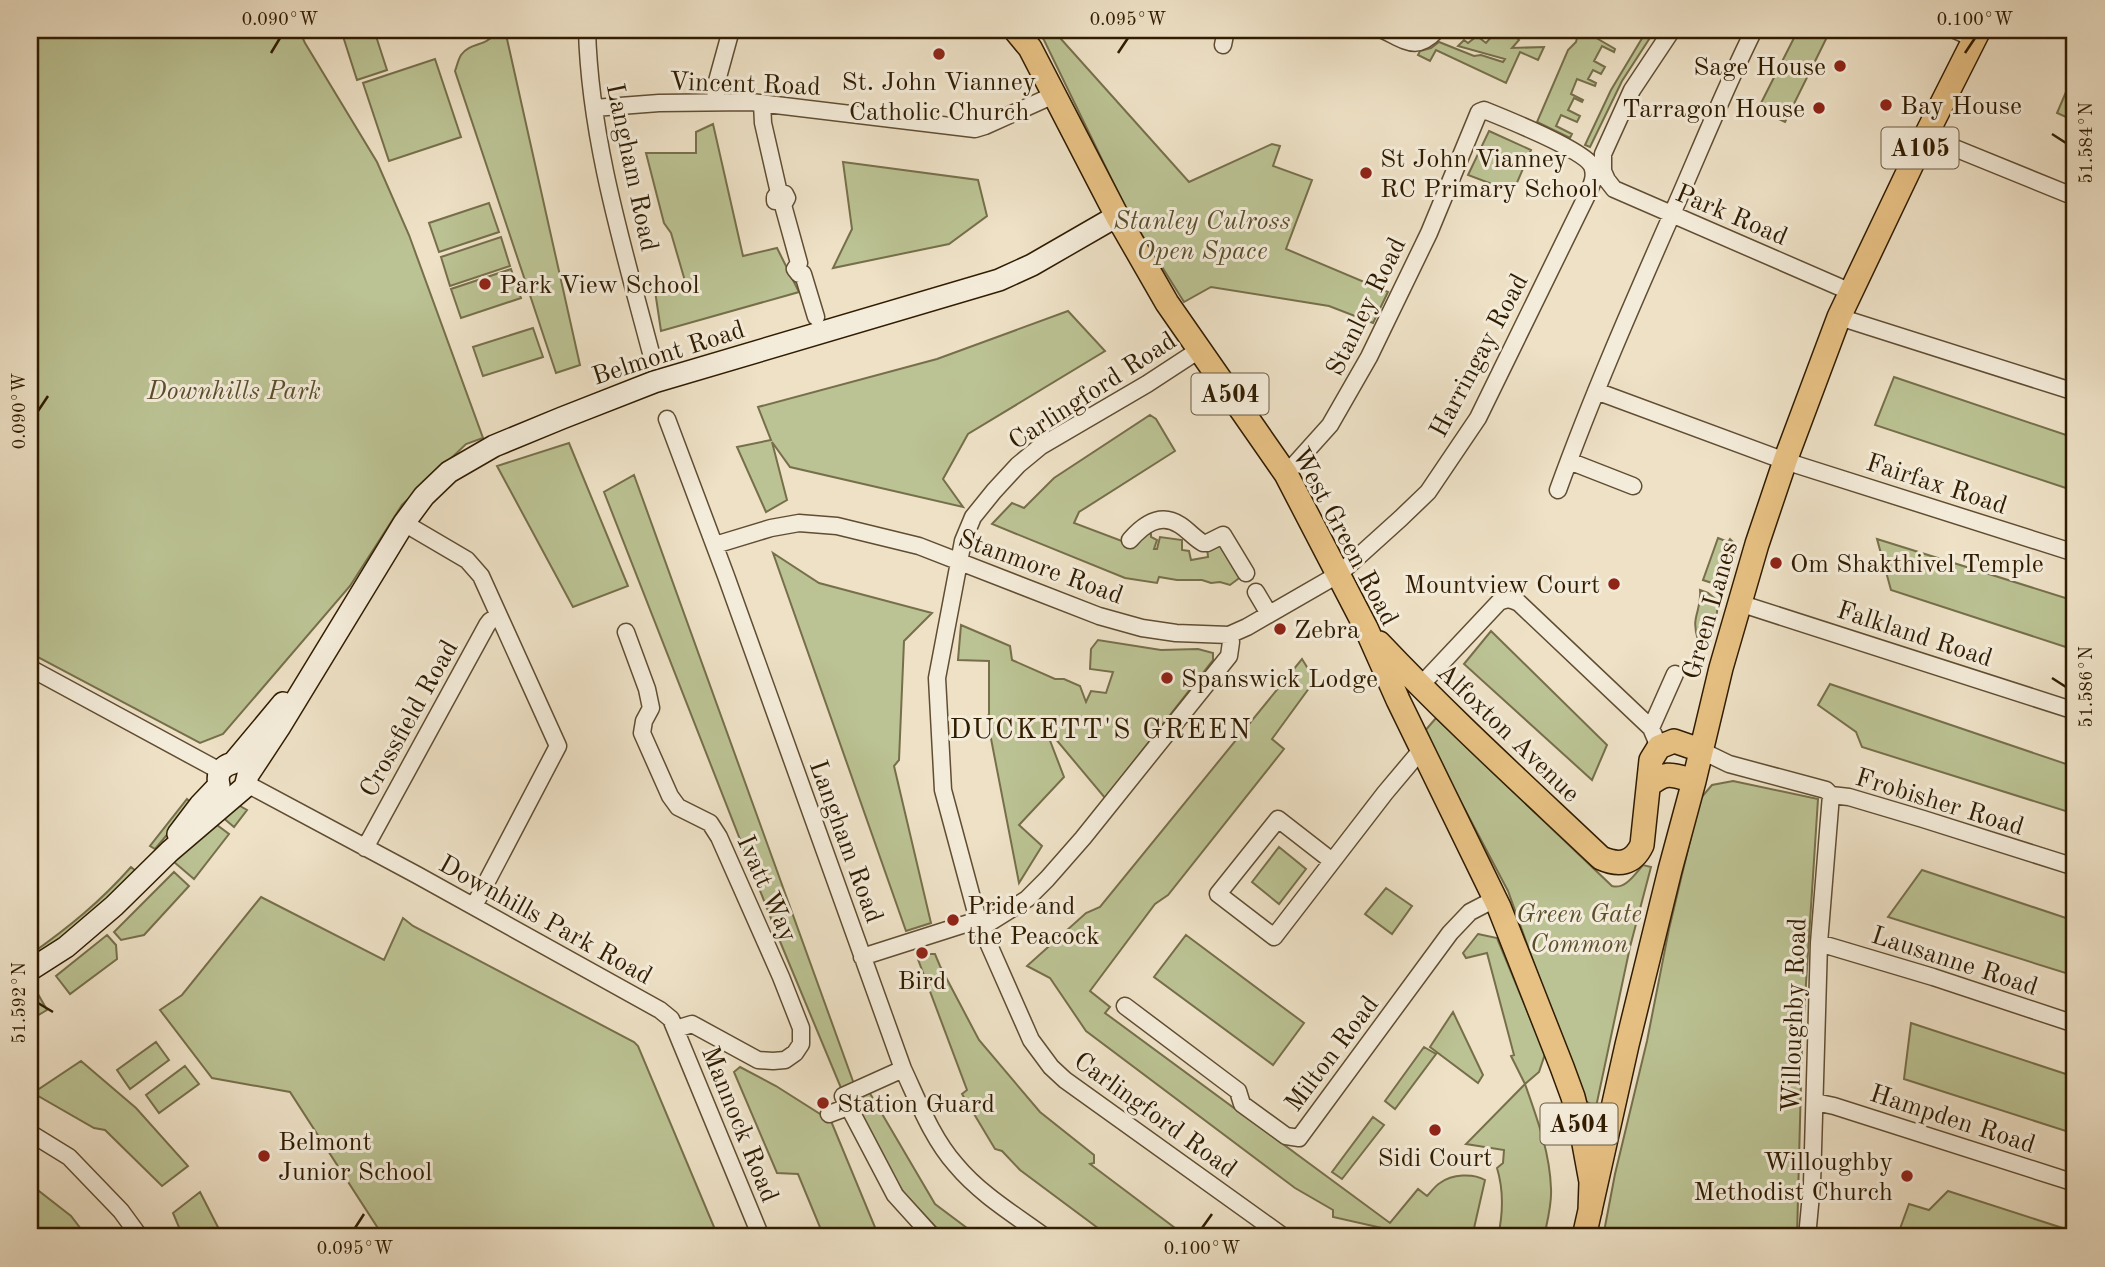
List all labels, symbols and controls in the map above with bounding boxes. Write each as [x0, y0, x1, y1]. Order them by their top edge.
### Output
text: 0.090°W [242, 11, 318, 29]
text: 0.095°W [1090, 11, 1166, 29]
text: 0.100°W [1937, 11, 2013, 29]
marker: St. John Vianney Catholic Church [931, 46, 947, 62]
place label: Sage House [1693, 55, 1826, 81]
marker: Sage House [1832, 58, 1848, 74]
street label: Vincent Road [669, 69, 821, 101]
place label: St. John Vianney Catholic Church [842, 70, 1037, 126]
street label: Langham Road [601, 81, 662, 254]
place label: Bay House [1900, 94, 2022, 120]
place label: Tarragon House [1622, 97, 1805, 123]
marker: Bay House [1878, 97, 1894, 113]
marker: Tarragon House [1811, 100, 1827, 116]
text: 51.584°N [2078, 102, 2096, 184]
road number: A105 [1882, 128, 1958, 168]
place label: St John Vianney RC Primary School [1380, 147, 1598, 203]
marker: St John Vianney RC Primary School [1358, 165, 1374, 181]
street label: Park Road [1671, 181, 1791, 251]
park label: Stanley Culross Open Space [1114, 209, 1291, 265]
street label: Stanley Road [1322, 234, 1411, 380]
street label: Harringay Road [1426, 270, 1534, 442]
place label: Park View School [499, 273, 700, 299]
marker: Park View School [477, 276, 493, 292]
street label: Belmont Road [589, 317, 748, 391]
street label: Carlingford Road [1005, 328, 1182, 455]
text: 0.090°W [11, 373, 29, 449]
road number: A504 [1192, 374, 1268, 414]
park label: Downhills Park [146, 379, 321, 405]
street label: West Green Road [1286, 444, 1402, 630]
street label: Fairfax Road [1863, 450, 2010, 520]
street label: Stanmore Road [954, 526, 1126, 610]
street label: Green Lanes [1679, 539, 1743, 682]
place label: Om Shakthivel Temple [1790, 552, 2044, 578]
marker: Om Shakthivel Temple [1768, 555, 1784, 571]
place label: Mountview Court [1404, 573, 1600, 599]
marker: Mountview Court [1606, 576, 1622, 592]
street label: Falkland Road [1833, 598, 1995, 672]
place label: Zebra [1294, 618, 1360, 644]
marker: Zebra [1272, 621, 1288, 637]
street label: Crossfield Road [356, 636, 464, 802]
text: 51.586°N [2078, 646, 2096, 728]
street label: Alfoxton Avenue [1431, 659, 1584, 808]
place label: Spanswick Lodge [1181, 667, 1378, 693]
marker: Spanswick Lodge [1159, 670, 1175, 686]
district label: DUCKETT'S GREEN [949, 717, 1253, 745]
street label: Langham Road [804, 757, 887, 927]
street label: Frobisher Road [1852, 765, 2027, 841]
street label: Ivatt Way [731, 832, 801, 946]
street label: Downhills Park Road [434, 851, 656, 990]
place label: Pride and the Peacock [967, 894, 1100, 950]
park label: Green Gate Common [1516, 902, 1642, 958]
marker: Pride and the Peacock [945, 912, 961, 928]
street label: Willoughby Road [1779, 917, 1811, 1113]
street label: Lausanne Road [1868, 923, 2041, 1001]
marker: Bird [914, 945, 930, 961]
text: 51.592°N [11, 962, 29, 1044]
place label: Bird [897, 969, 947, 995]
street label: Milton Road [1281, 992, 1384, 1117]
street label: Mannock Road [696, 1043, 782, 1206]
street label: Carlingford Road [1069, 1048, 1241, 1183]
street label: Hampden Road [1866, 1081, 2038, 1159]
place label: Station Guard [837, 1092, 995, 1118]
marker: Station Guard [815, 1095, 831, 1111]
road number: A504 [1540, 1104, 1618, 1144]
marker: Sidi Court [1427, 1122, 1443, 1138]
place label: Belmont Junior School [278, 1130, 432, 1186]
place label: Sidi Court [1378, 1146, 1492, 1172]
marker: Belmont Junior School [256, 1148, 272, 1164]
place label: Willoughby Methodist Church [1693, 1150, 1893, 1206]
marker: Willoughby Methodist Church [1899, 1168, 1915, 1184]
text: 0.095°W [317, 1240, 393, 1258]
text: 0.100°W [1164, 1240, 1240, 1258]

